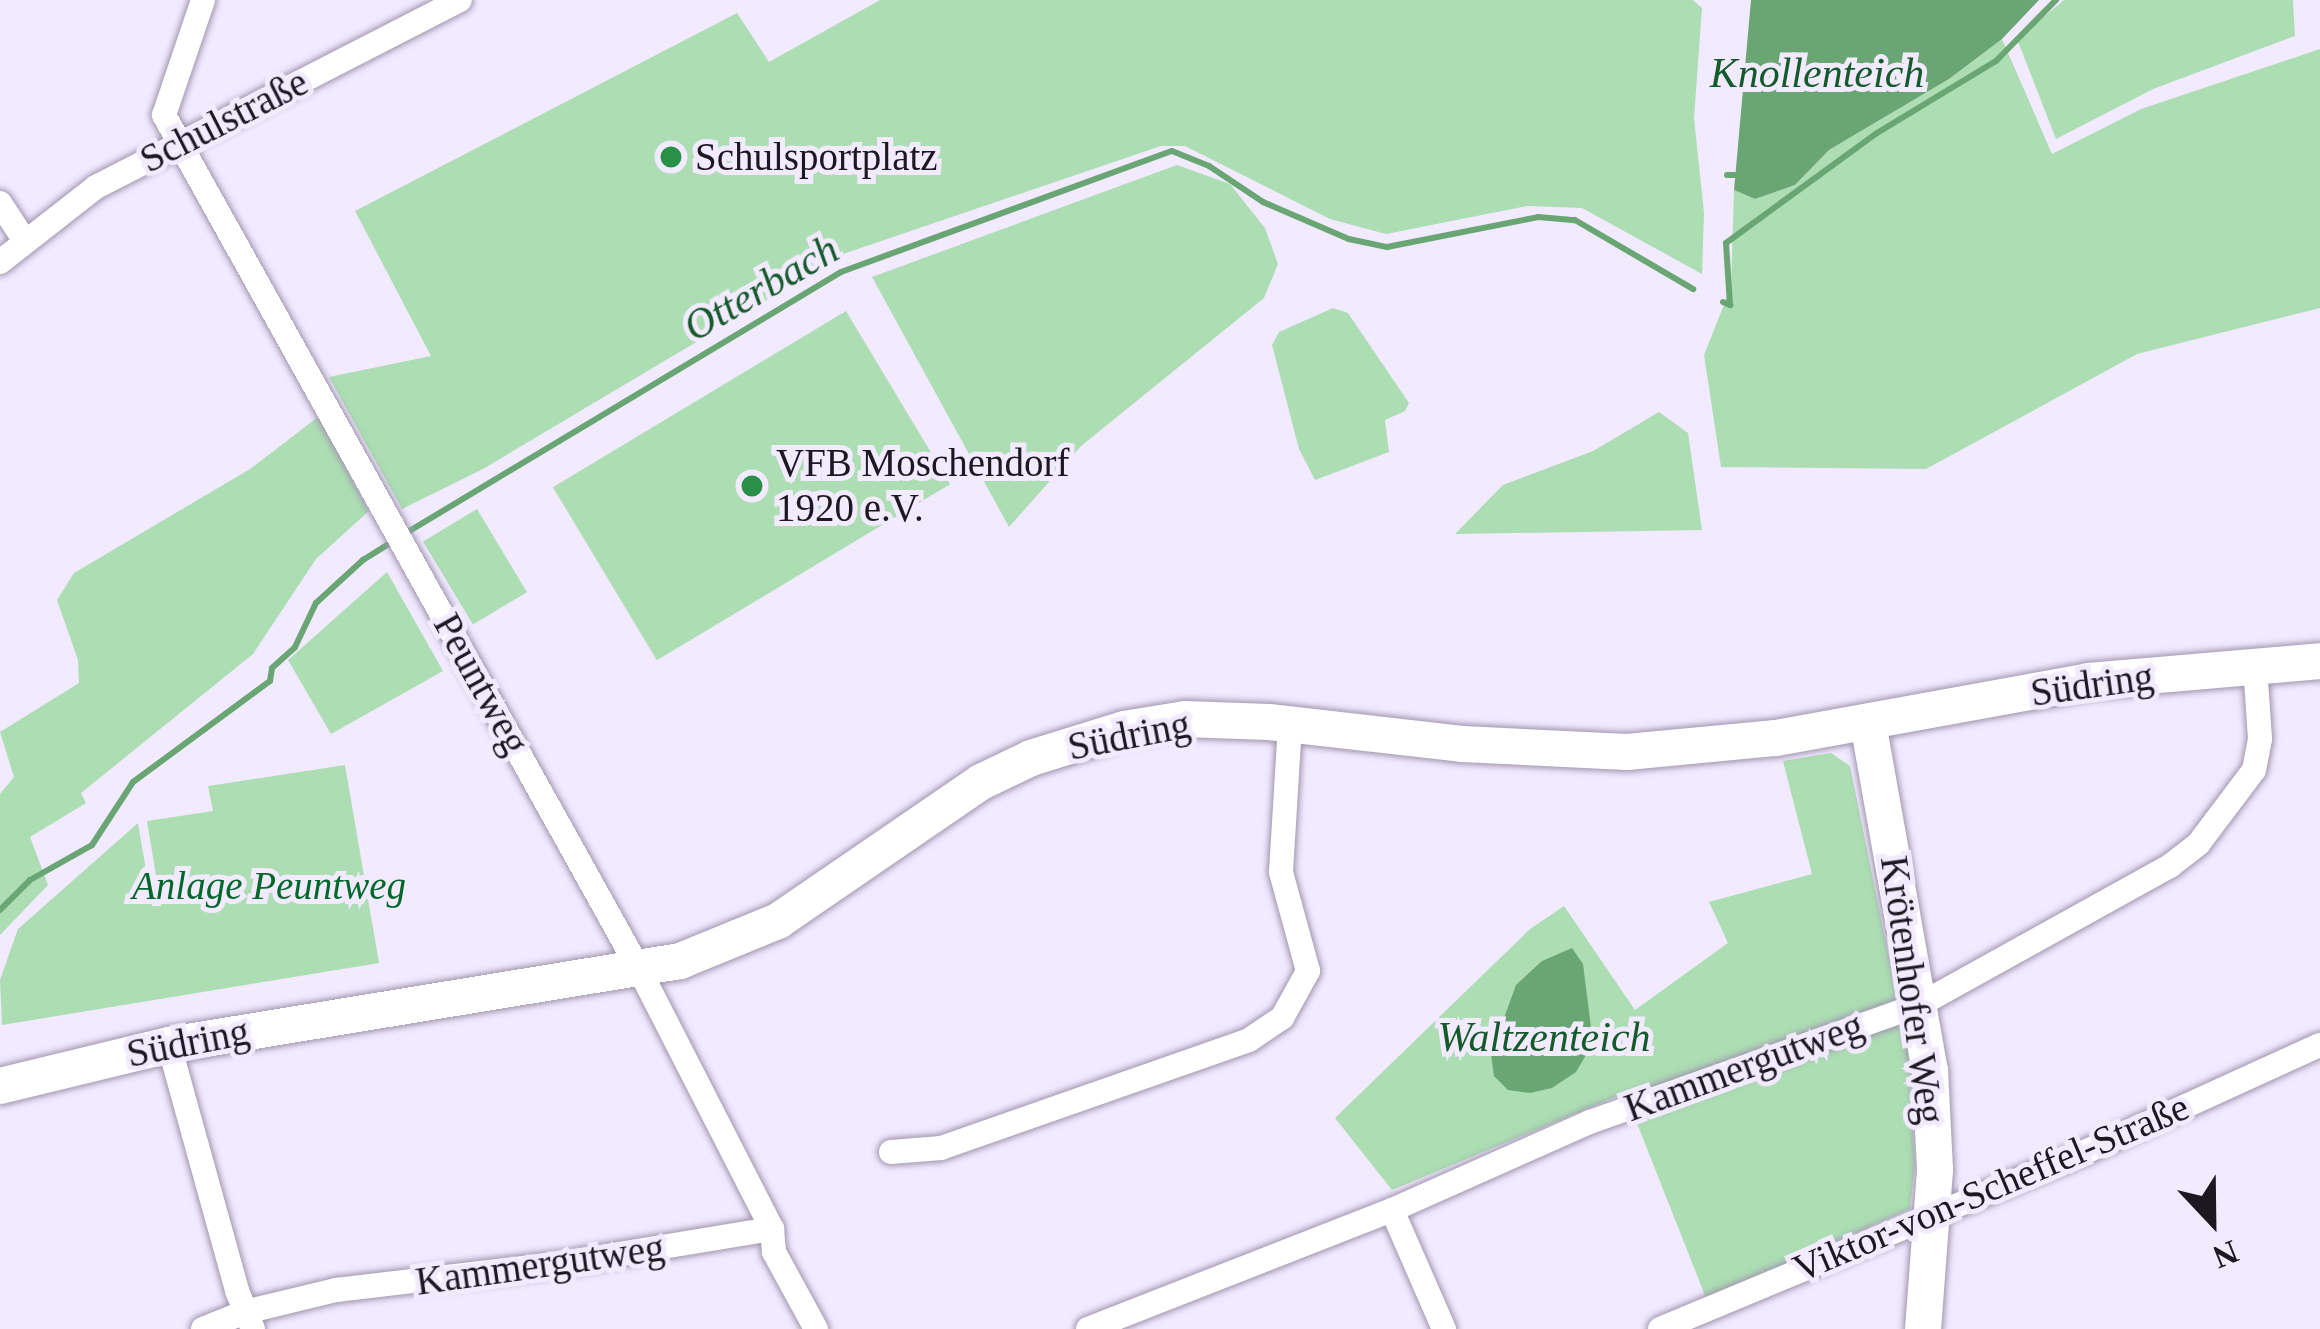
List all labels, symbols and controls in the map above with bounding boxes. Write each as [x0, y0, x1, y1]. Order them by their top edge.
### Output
water label: Knollenteich [1710, 48, 1924, 98]
street label: Schulstraße [132, 59, 316, 183]
place label: Schulsportplatz [695, 134, 938, 180]
marker: Schulsportplatz [658, 144, 684, 170]
water label: Otterbach [675, 224, 847, 352]
place label: VFB Moschendorf 1920 e.V. [776, 441, 1070, 532]
marker: VFB Moschendorf 1920 e.V. [739, 473, 765, 499]
street label: Peuntweg [423, 605, 539, 763]
street label: Südring [2028, 653, 2156, 717]
street label: Südring [1064, 701, 1194, 771]
street label: Krötenhofer Weg [1870, 853, 1954, 1127]
park label: Anlage Peuntweg [132, 863, 406, 909]
street label: Kammergutweg [1618, 1002, 1870, 1132]
street label: Südring [123, 1008, 253, 1078]
water label: Waltzenteich [1437, 1012, 1651, 1062]
street label: Viktor-von-Scheffel-Straße [1786, 1083, 2196, 1293]
north arrow [2152, 1161, 2272, 1281]
street label: Kammergutweg [413, 1224, 667, 1306]
text: N [2208, 1233, 2243, 1276]

